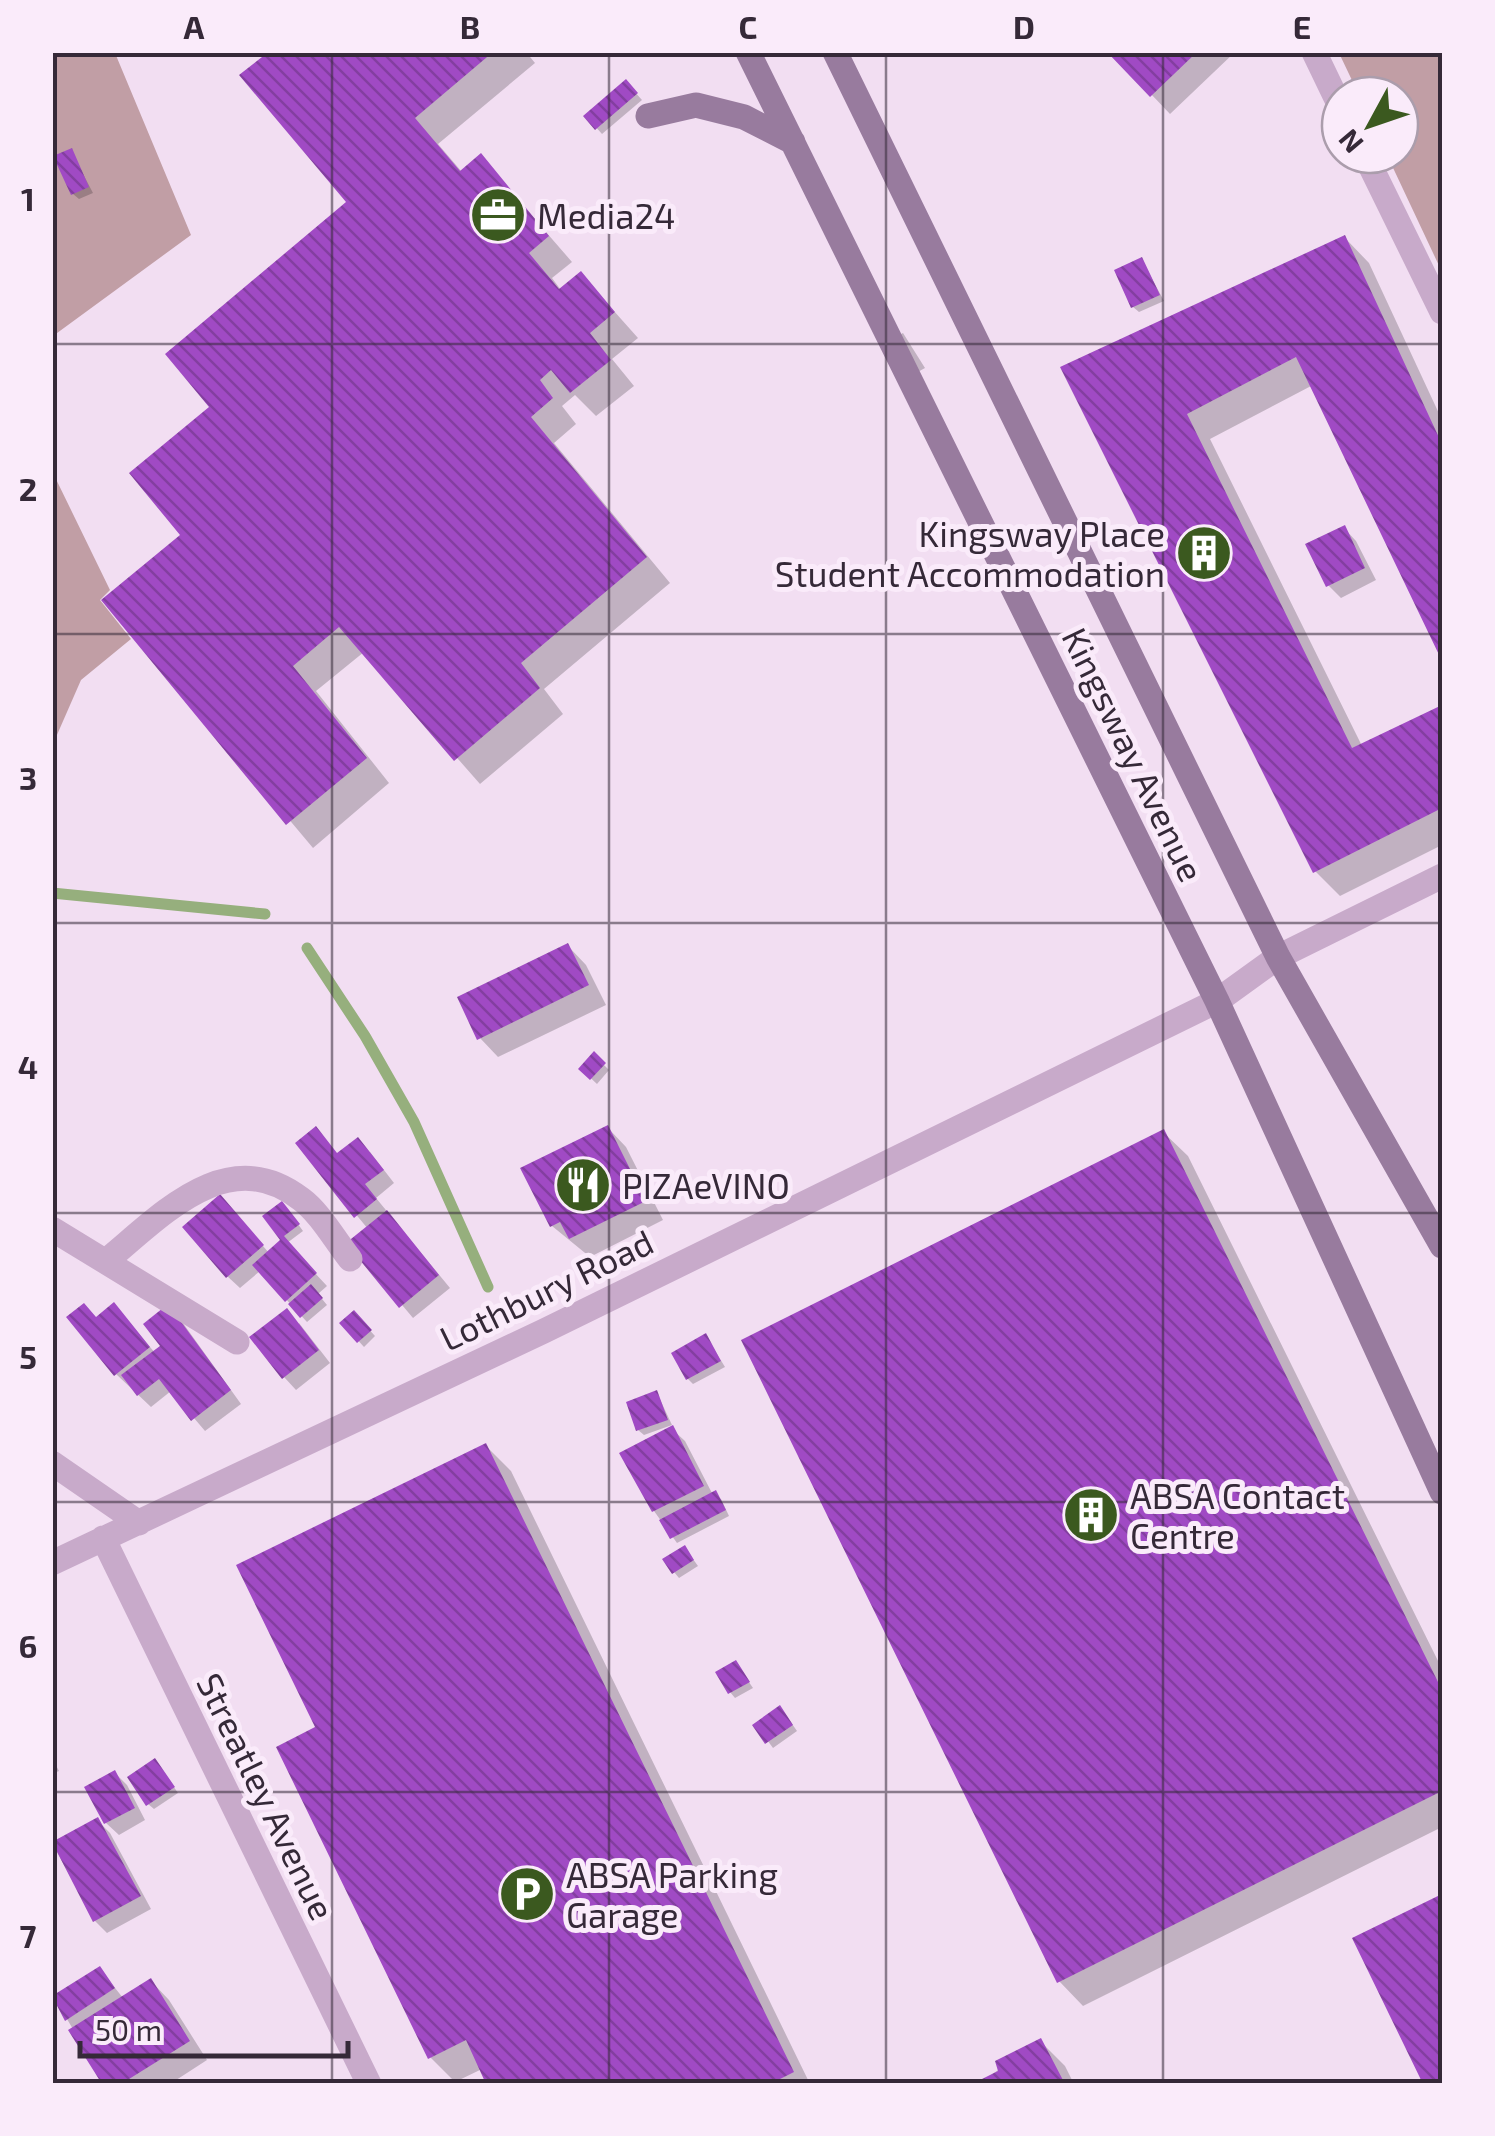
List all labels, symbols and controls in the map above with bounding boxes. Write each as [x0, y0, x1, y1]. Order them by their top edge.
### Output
text: A [184, 7, 205, 45]
text: B [460, 7, 480, 45]
text: C [739, 7, 757, 45]
text: D [1013, 7, 1035, 45]
text: E [1293, 7, 1311, 45]
north arrow [1320, 75, 1420, 175]
text: N [1331, 123, 1370, 160]
text: 1 [21, 179, 35, 217]
office icon: Media24 [468, 185, 528, 245]
place label: Media24 [537, 194, 676, 236]
text: 2 [19, 469, 37, 507]
place label: Kingsway Place Student Accommodation [775, 512, 1165, 594]
building icon: Kingsway Place Student Accommodation [1174, 523, 1234, 583]
street label: Kingsway Avenue [1054, 620, 1214, 888]
text: 3 [19, 758, 37, 796]
text: 4 [18, 1047, 38, 1085]
restaurant icon: PIZAeVINO [553, 1155, 613, 1215]
place label: PIZAeVINO [622, 1164, 790, 1206]
street label: Lothbury Road [433, 1219, 659, 1359]
text: 5 [19, 1337, 37, 1375]
place label: ABSA Contact Centre [1130, 1474, 1345, 1556]
building icon: ABSA Contact Centre [1061, 1485, 1121, 1545]
text: 6 [19, 1626, 37, 1664]
street label: Streatley Avenue [189, 1666, 345, 1926]
place label: ABSA Parking Garage [566, 1853, 778, 1935]
parking icon: ABSA Parking Garage [497, 1864, 557, 1924]
text: 7 [20, 1916, 37, 1954]
scale bar [80, 1996, 348, 2058]
text: 50 m [95, 2011, 162, 2047]

